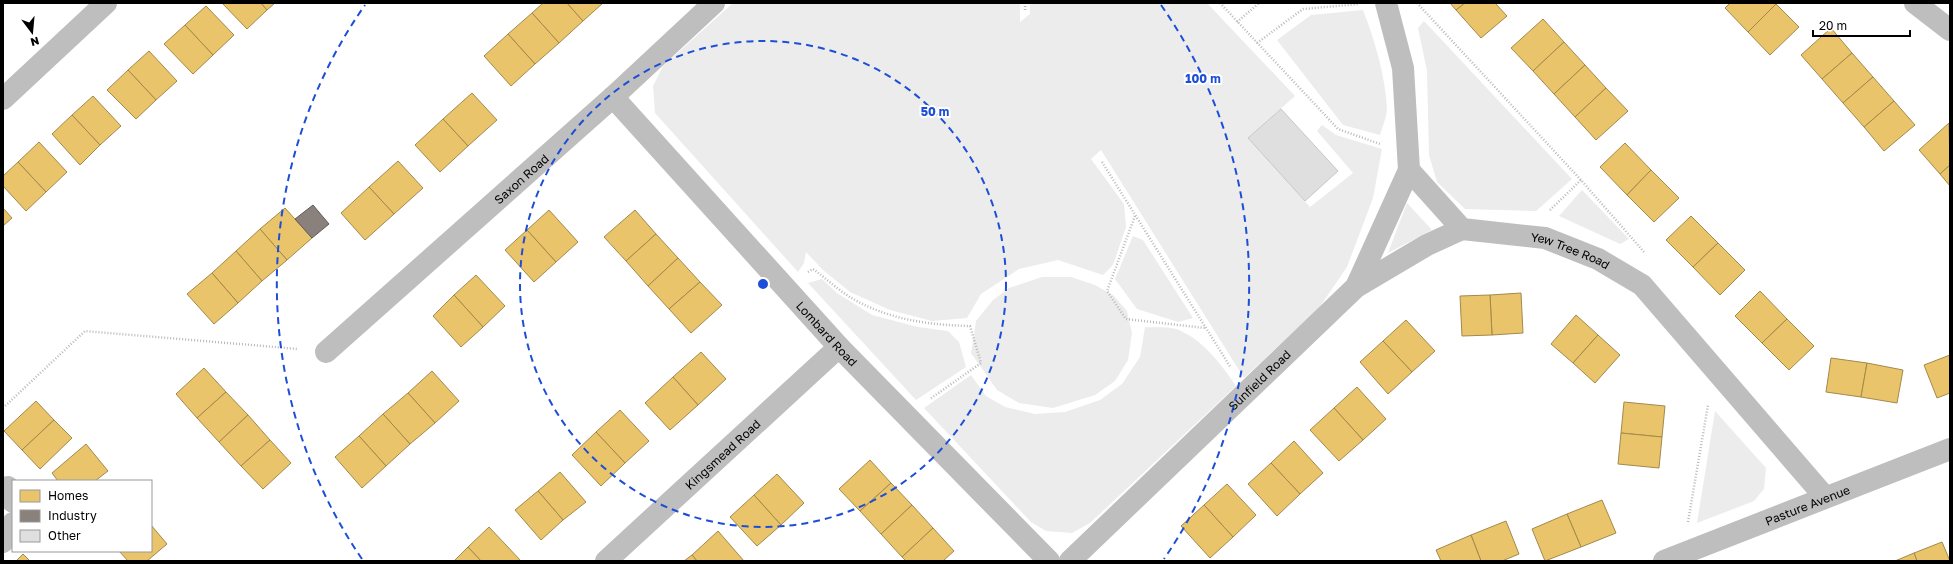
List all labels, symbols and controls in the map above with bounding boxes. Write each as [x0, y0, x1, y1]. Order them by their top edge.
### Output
north arrow [12, 12, 52, 52]
scale bar [1813, 12, 1910, 38]
text: 20 m [1819, 18, 1847, 33]
text: N [29, 35, 41, 49]
text: 100 m [1185, 71, 1221, 86]
text: 50 m [921, 104, 949, 119]
street label: Saxon Road [491, 150, 551, 207]
street label: Yew Tree Road [1530, 229, 1613, 272]
centre of rings [756, 277, 770, 291]
street label: Lombard Road [793, 298, 861, 369]
street label: Sunfield Road [1225, 346, 1293, 413]
street label: Kingsmead Road [682, 416, 763, 492]
legend [12, 480, 152, 552]
street label: Pasture Avenue [1763, 481, 1852, 528]
text: Homes [48, 488, 88, 503]
text: Industry [48, 508, 97, 523]
text: Other [48, 528, 81, 543]

